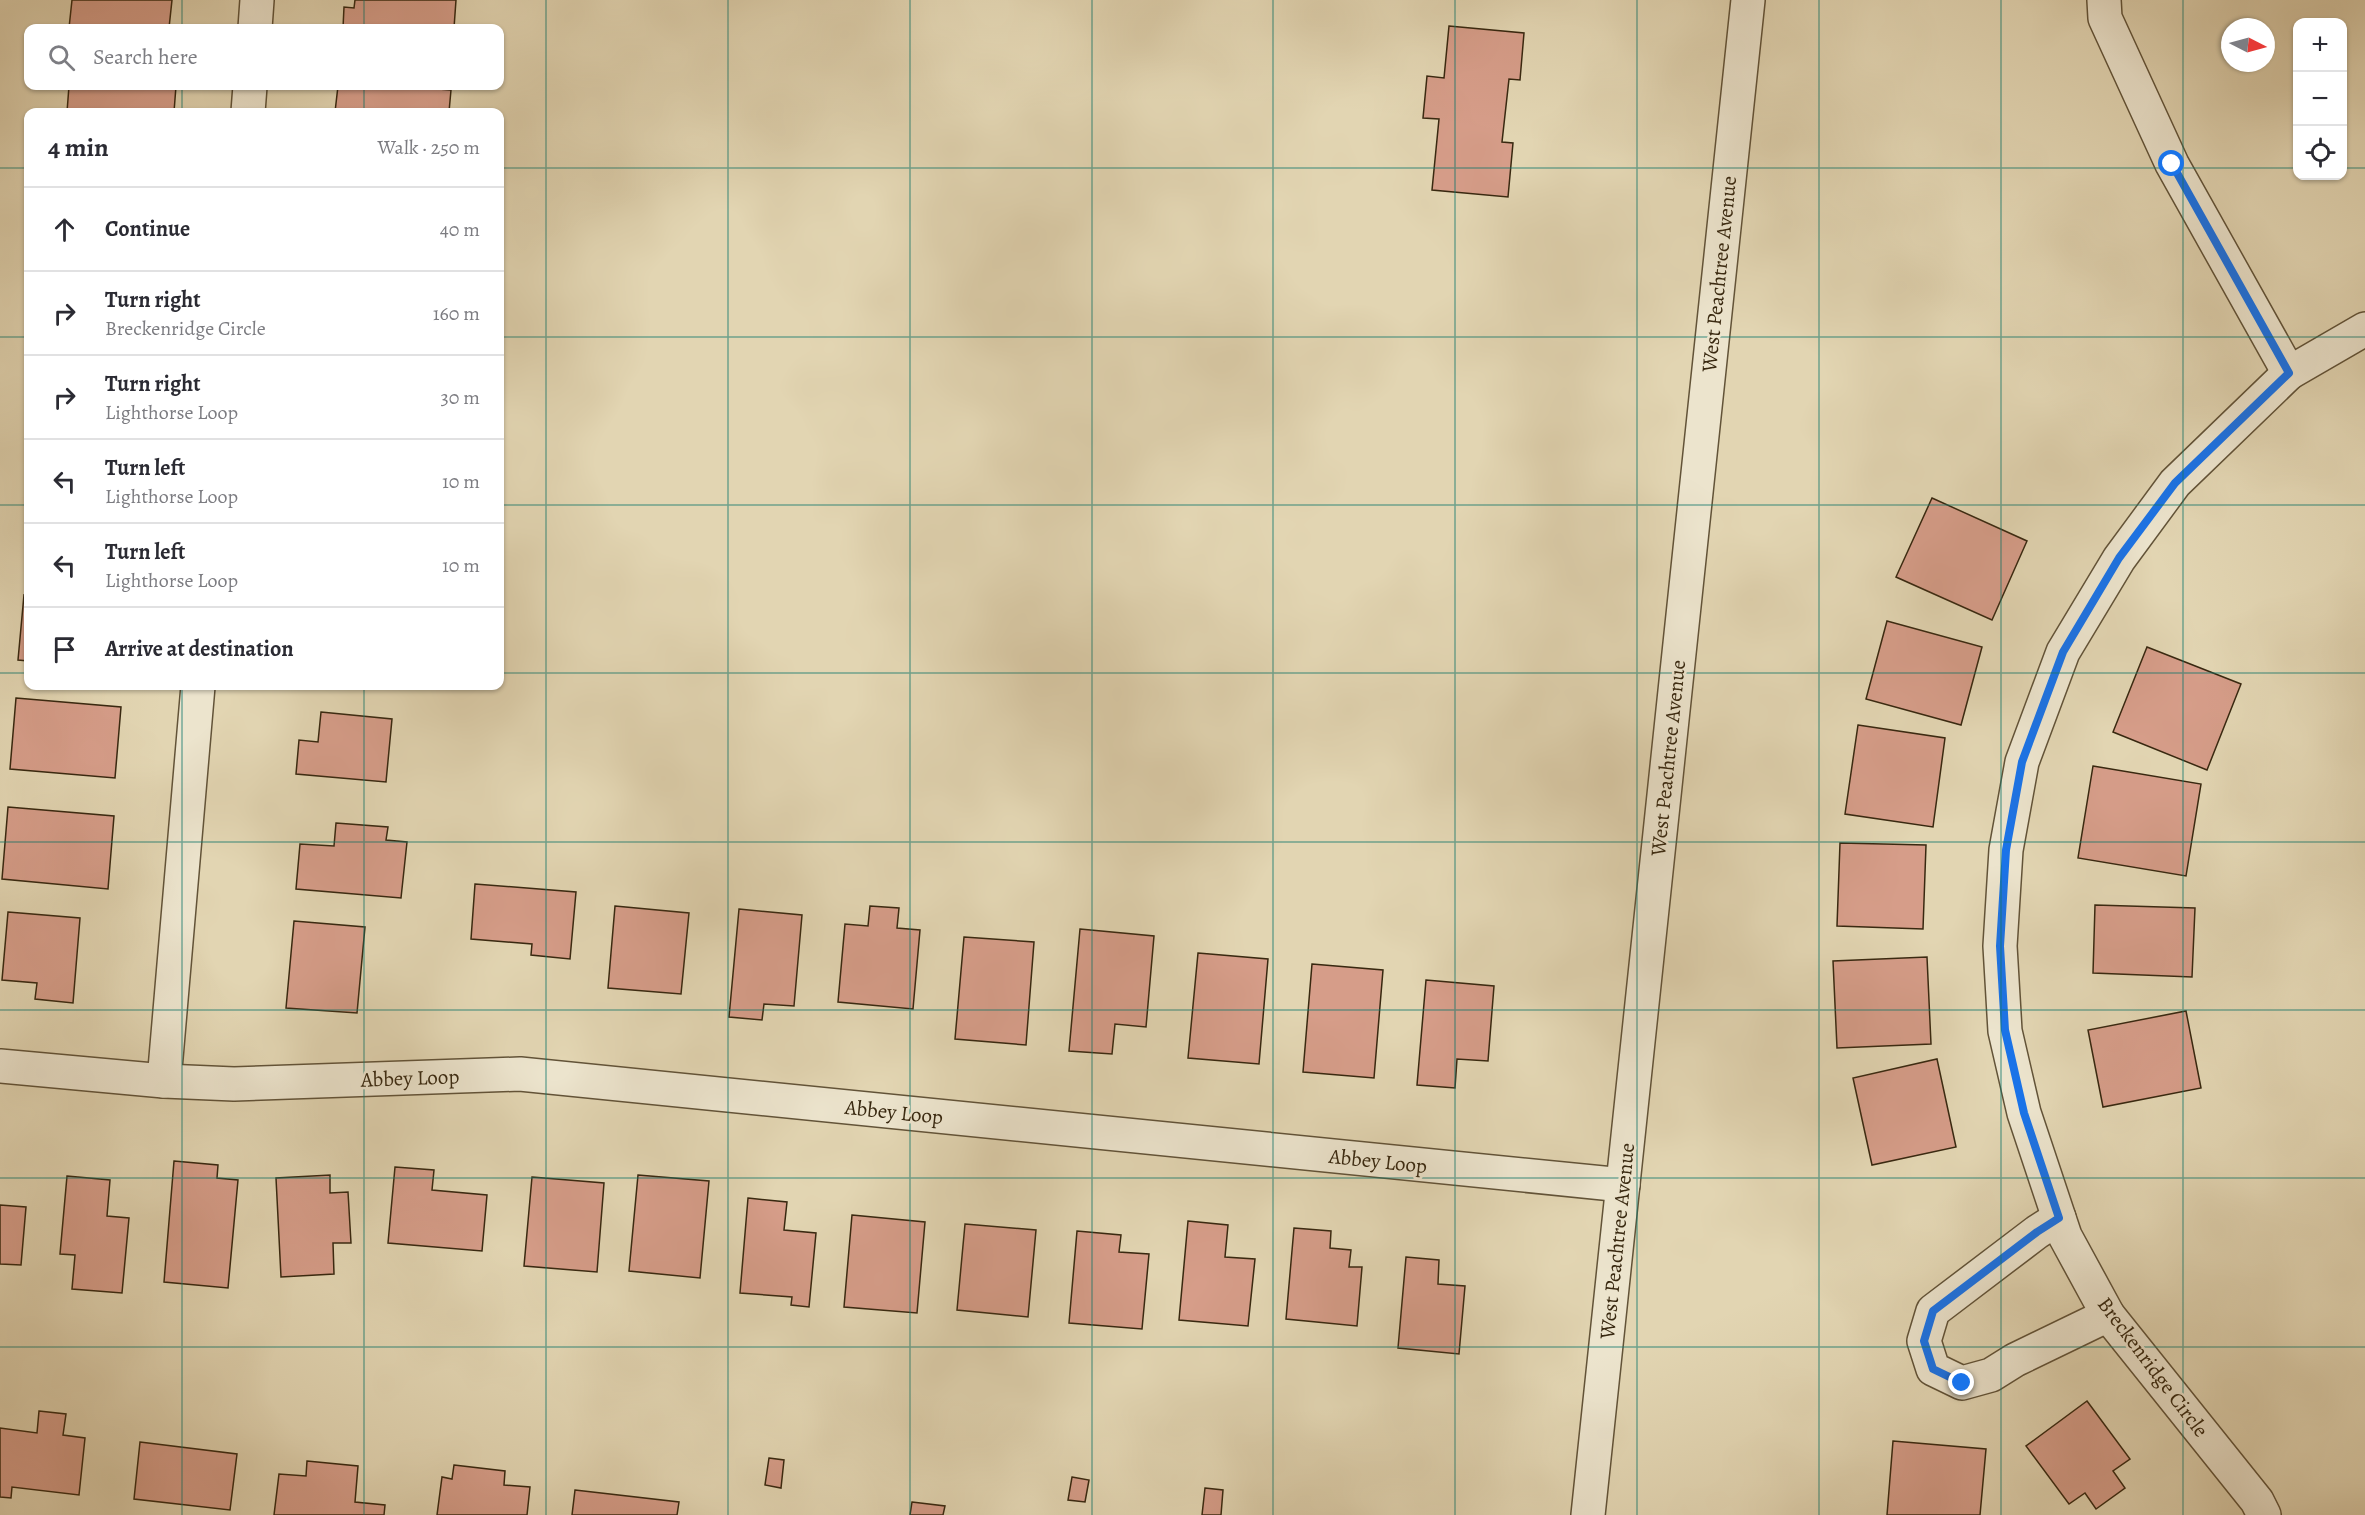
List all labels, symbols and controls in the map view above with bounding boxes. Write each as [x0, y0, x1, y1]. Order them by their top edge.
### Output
north arrow [2221, 18, 2275, 72]
map controls [2293, 18, 2347, 180]
button: + [2293, 18, 2347, 72]
search box [24, 24, 504, 90]
icon: search [45, 41, 78, 74]
text: Search here [93, 42, 198, 72]
button: − [2293, 72, 2347, 126]
button: locate [2293, 126, 2347, 180]
text: 4 min [48, 130, 109, 165]
text: Walk · 250 m [378, 134, 480, 161]
route start [2158, 150, 2184, 176]
street label: West Peachtree Avenue [1695, 174, 1743, 374]
icon: ahead [48, 213, 81, 246]
text: Continue [105, 214, 190, 244]
text: 40 m [440, 216, 480, 243]
text: Turn right [105, 285, 201, 315]
icon: right [48, 297, 81, 330]
text: 160 m [433, 300, 480, 327]
text: Breckenridge Circle [105, 315, 266, 342]
text: Turn right [105, 369, 201, 399]
icon: right [48, 381, 81, 414]
text: 30 m [440, 384, 480, 411]
text: Lighthorse Loop [105, 399, 238, 426]
text: Turn left [105, 453, 185, 483]
icon: left [48, 465, 81, 498]
text: 10 m [442, 468, 480, 495]
text: Lighthorse Loop [105, 483, 238, 510]
text: Turn left [105, 537, 185, 567]
icon: left [48, 549, 81, 582]
text: 10 m [442, 552, 480, 579]
text: Lighthorse Loop [105, 567, 238, 594]
icon: arrive [48, 633, 81, 666]
text: Arrive at destination [105, 634, 294, 664]
street label: West Peachtree Avenue [1644, 658, 1692, 858]
street label: Abbey Loop [359, 1062, 460, 1094]
street label: Abbey Loop [842, 1093, 945, 1131]
street label: West Peachtree Avenue [1593, 1141, 1641, 1341]
street label: Abbey Loop [1326, 1142, 1429, 1180]
street label: Breckenridge Circle [2091, 1291, 2215, 1443]
route end [1948, 1369, 1974, 1395]

